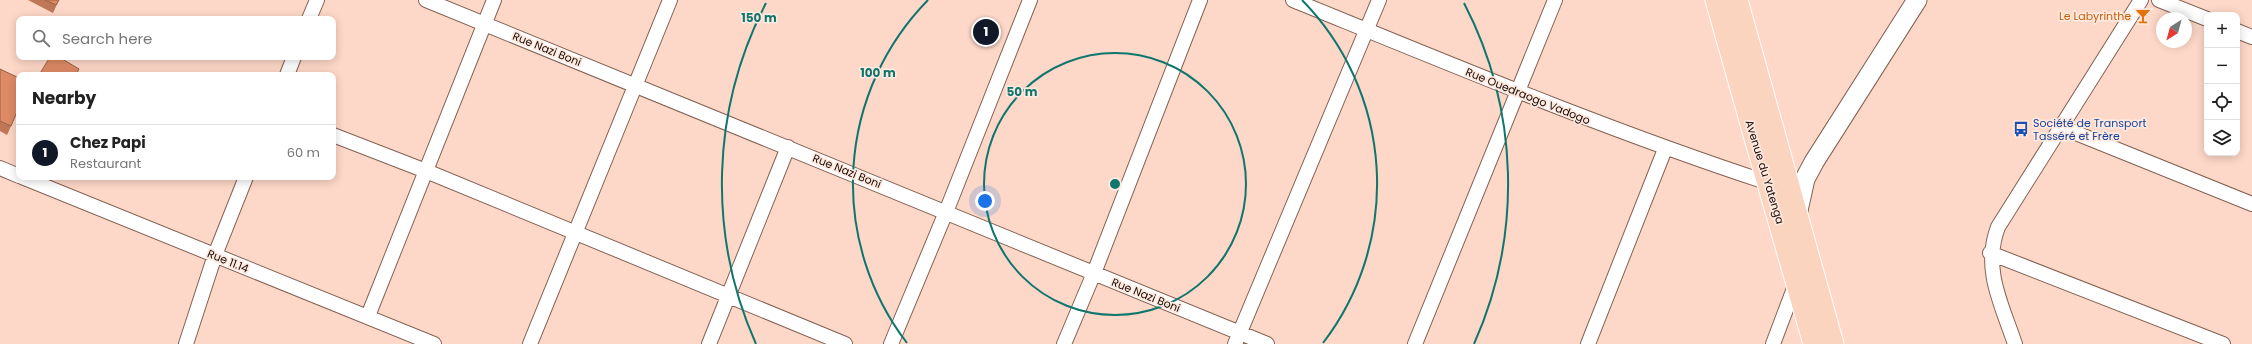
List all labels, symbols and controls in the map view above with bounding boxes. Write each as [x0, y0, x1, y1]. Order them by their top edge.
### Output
bar icon: Le Labyrinthe [2134, 7, 2152, 25]
place label: Le Labyrinthe [2059, 8, 2131, 24]
text: 150 m [741, 9, 777, 26]
north arrow [2156, 12, 2192, 48]
map controls [2204, 12, 2240, 156]
button: + [2204, 12, 2240, 48]
search box [16, 16, 336, 60]
pin: 1 [973, 17, 999, 47]
icon: search [30, 27, 52, 49]
text: Search here [62, 28, 152, 49]
street label: Rue Nazi Boni [510, 28, 584, 70]
button: − [2204, 48, 2240, 84]
text: 100 m [860, 64, 896, 81]
street label: Rue Ouedraogo Vadogo [1463, 64, 1593, 128]
text: 50 m [1007, 83, 1038, 100]
button: locate [2204, 84, 2240, 120]
text: Nearby [32, 86, 96, 110]
place label: Société de Transport Tasséré et Frère [2033, 115, 2147, 144]
street label: Avenue du Yatenga [1742, 118, 1788, 226]
bus stop icon: Société de Transport Tasséré et Frère [2012, 120, 2030, 138]
button: layers [2204, 120, 2240, 156]
text: Chez Papi [70, 132, 146, 153]
text: 1 [43, 143, 47, 162]
text: 60 m [287, 143, 320, 162]
street label: Rue Nazi Boni [810, 150, 884, 192]
text: Restaurant [70, 154, 141, 173]
centre of rings [1108, 177, 1122, 191]
your location [975, 191, 995, 211]
street label: Rue 11.14 [205, 245, 251, 277]
street label: Rue Nazi Boni [1109, 274, 1183, 316]

